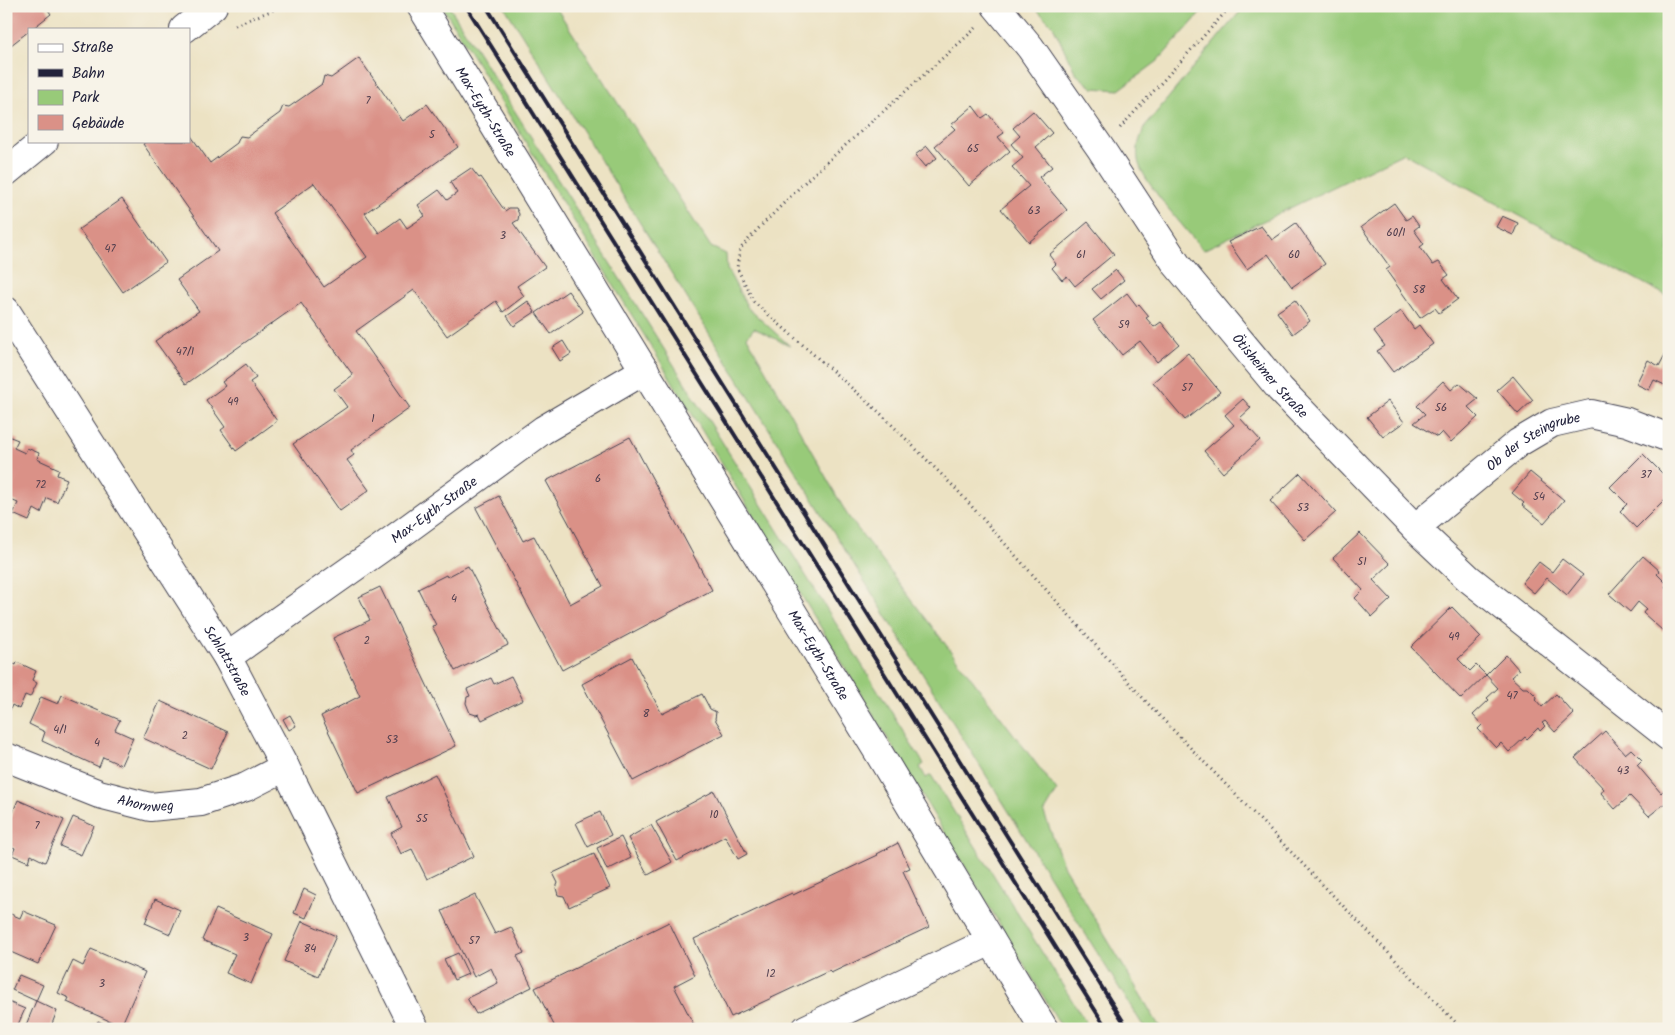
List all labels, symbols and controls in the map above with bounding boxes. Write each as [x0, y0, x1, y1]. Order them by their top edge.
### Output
legend [28, 28, 190, 142]
text: Straße [72, 36, 114, 60]
text: Bahn [72, 62, 105, 86]
street label: Max-Eyth-Straße [449, 63, 522, 162]
text: Park [72, 86, 100, 110]
house number: 7 [365, 92, 371, 110]
text: Gebäude [72, 112, 125, 136]
house number: 5 [429, 126, 436, 144]
house number: 65 [967, 140, 980, 158]
house number: 63 [1028, 202, 1040, 220]
house number: 60/1 [1387, 224, 1405, 242]
house number: 3 [500, 227, 506, 245]
house number: 47 [104, 240, 116, 258]
house number: 61 [1076, 246, 1086, 264]
house number: 60 [1288, 246, 1300, 264]
house number: 58 [1413, 281, 1426, 299]
house number: 59 [1118, 316, 1130, 334]
street label: Ötisheimer Straße [1226, 329, 1313, 424]
house number: 47/1 [176, 343, 194, 361]
house number: 57 [1182, 379, 1193, 397]
house number: 49 [227, 393, 239, 411]
house number: 56 [1435, 399, 1447, 417]
street label: Ob der Steingrube [1482, 407, 1583, 477]
house number: 1 [371, 410, 375, 428]
house number: 37 [1640, 466, 1653, 484]
house number: 6 [595, 470, 601, 488]
street label: Max-Eyth-Straße [386, 471, 483, 550]
house number: 72 [35, 476, 47, 494]
house number: 54 [1533, 488, 1545, 506]
house number: 53 [1297, 499, 1309, 517]
house number: 51 [1357, 553, 1367, 571]
house number: 4 [451, 590, 457, 608]
street label: Max-Eyth-Straße [782, 606, 854, 706]
street label: Schlattstraße [197, 621, 256, 701]
house number: 49 [1448, 628, 1460, 646]
house number: 2 [364, 632, 370, 650]
house number: 47 [1506, 687, 1518, 705]
house number: 8 [643, 705, 650, 723]
house number: 4/1 [53, 721, 67, 739]
house number: 2 [182, 727, 188, 745]
house number: 53 [386, 731, 398, 749]
house number: 4 [94, 734, 100, 752]
house number: 43 [1617, 762, 1629, 780]
street label: Ahornweg [115, 789, 175, 819]
house number: 10 [710, 806, 719, 824]
house number: 55 [416, 810, 429, 828]
house number: 7 [34, 817, 40, 835]
house number: 3 [243, 929, 249, 947]
house number: 57 [469, 932, 480, 950]
house number: 84 [304, 940, 316, 958]
house number: 12 [766, 965, 776, 983]
house number: 3 [99, 975, 105, 993]

